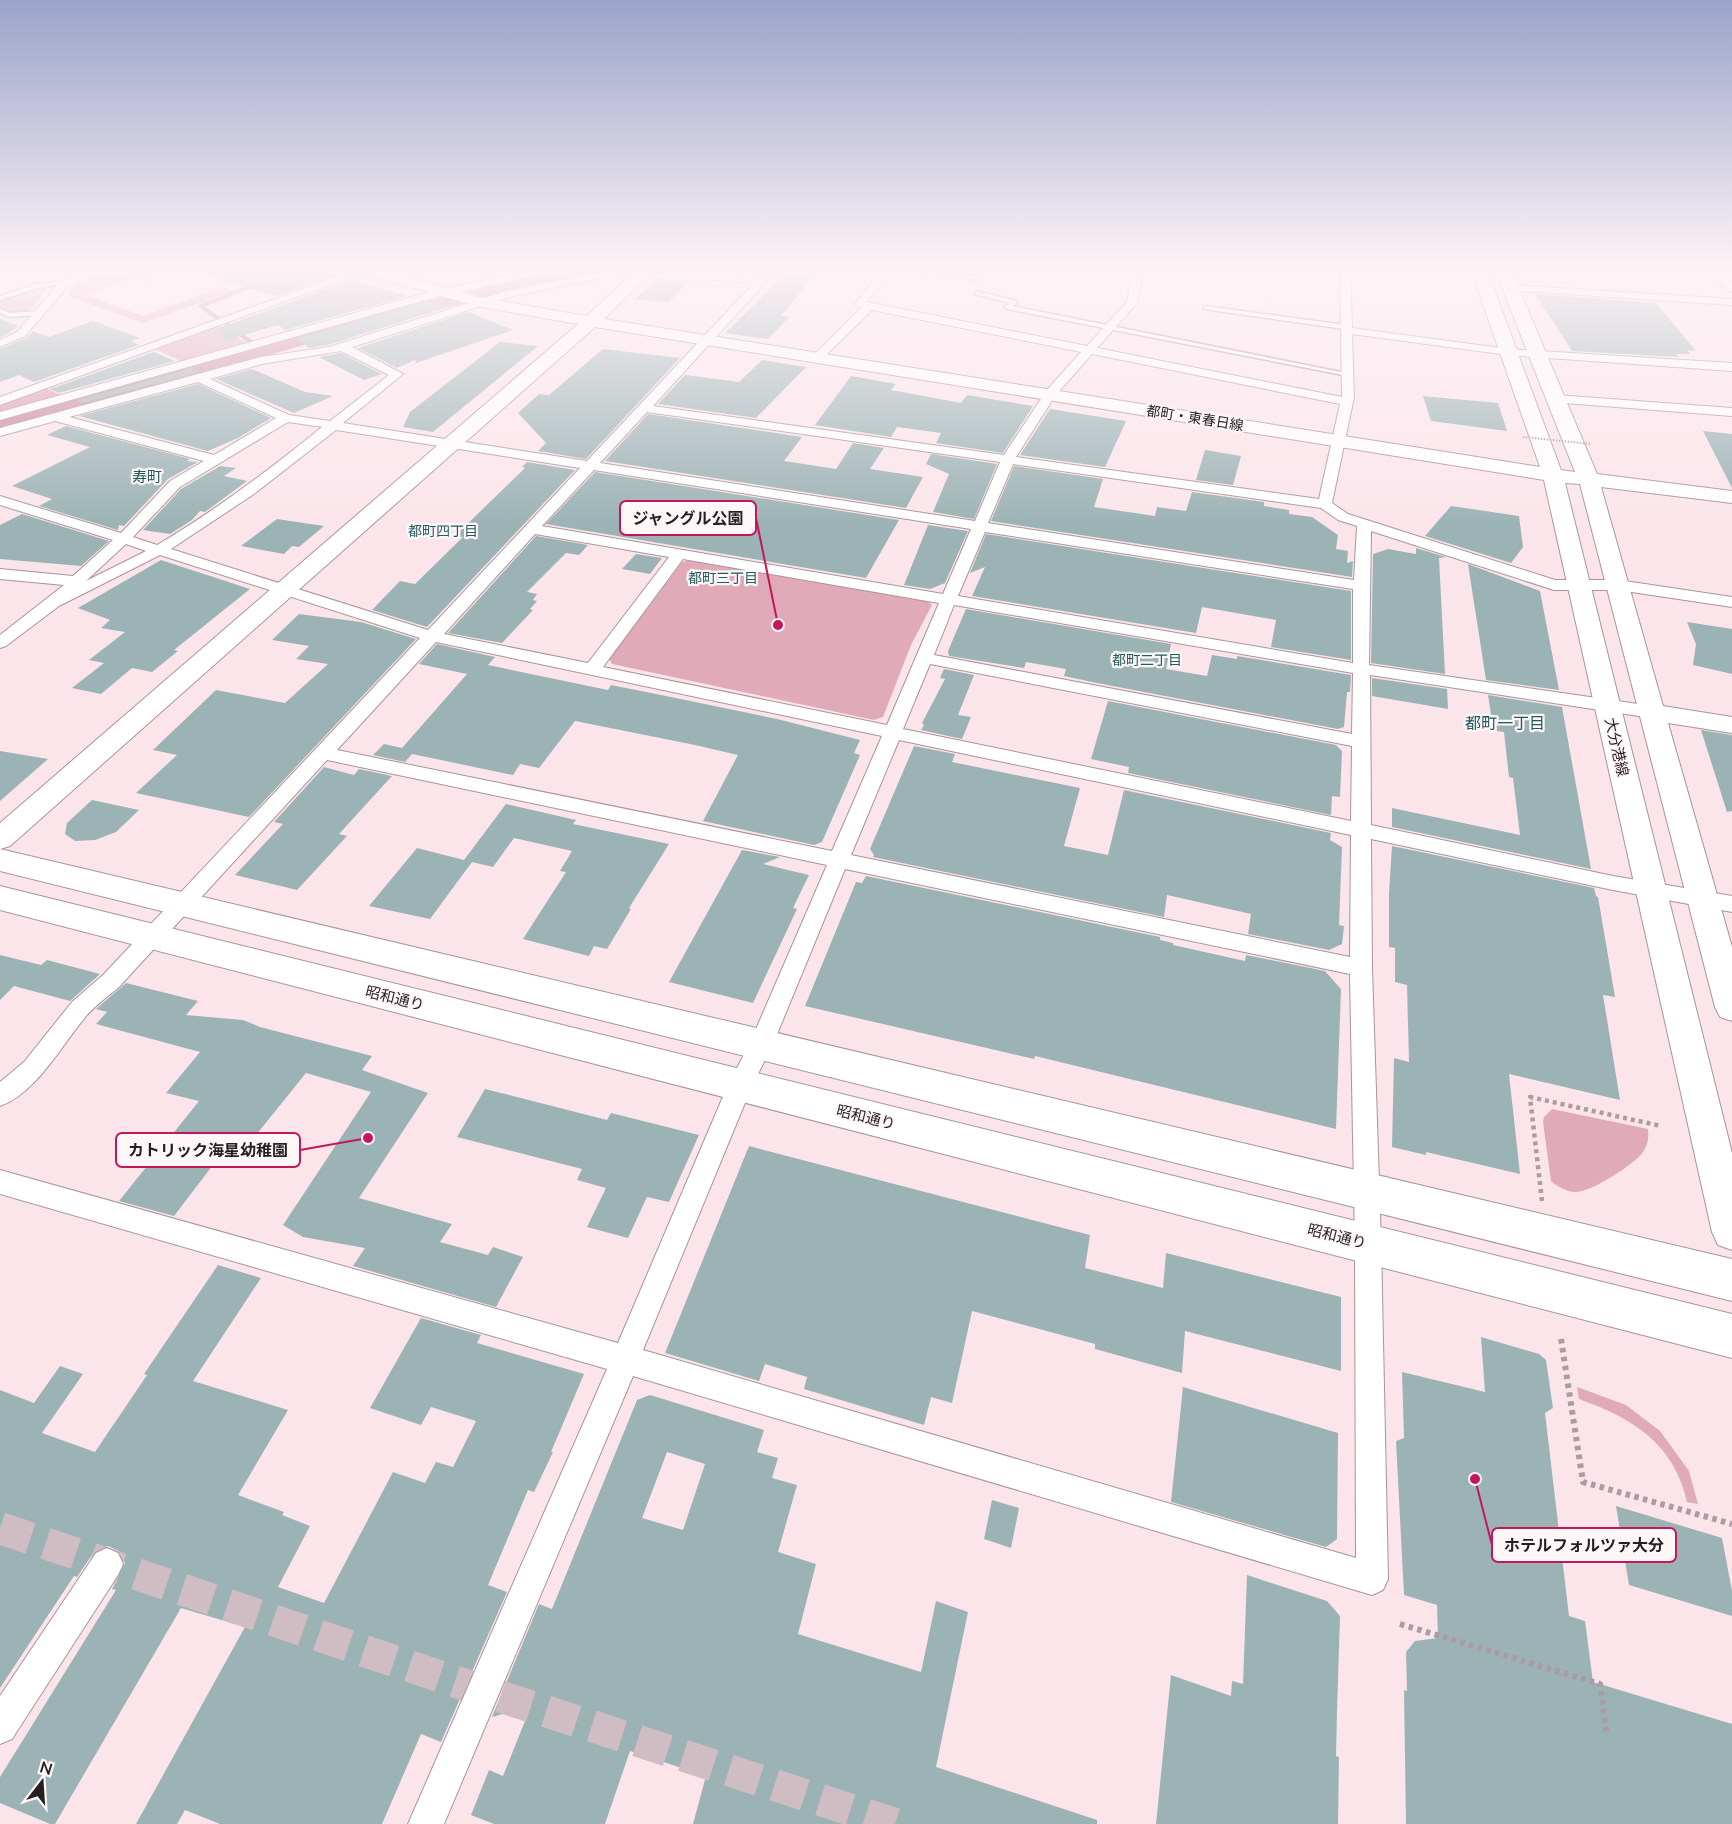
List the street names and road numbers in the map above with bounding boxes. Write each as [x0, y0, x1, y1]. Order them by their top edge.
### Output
street label: 都町・東春日線 [1145, 401, 1245, 435]
street label: 大分港線 [1601, 716, 1633, 778]
street label: 昭和通り [364, 982, 426, 1014]
street label: 昭和通り [835, 1101, 897, 1133]
street label: 昭和通り [1306, 1220, 1368, 1252]

